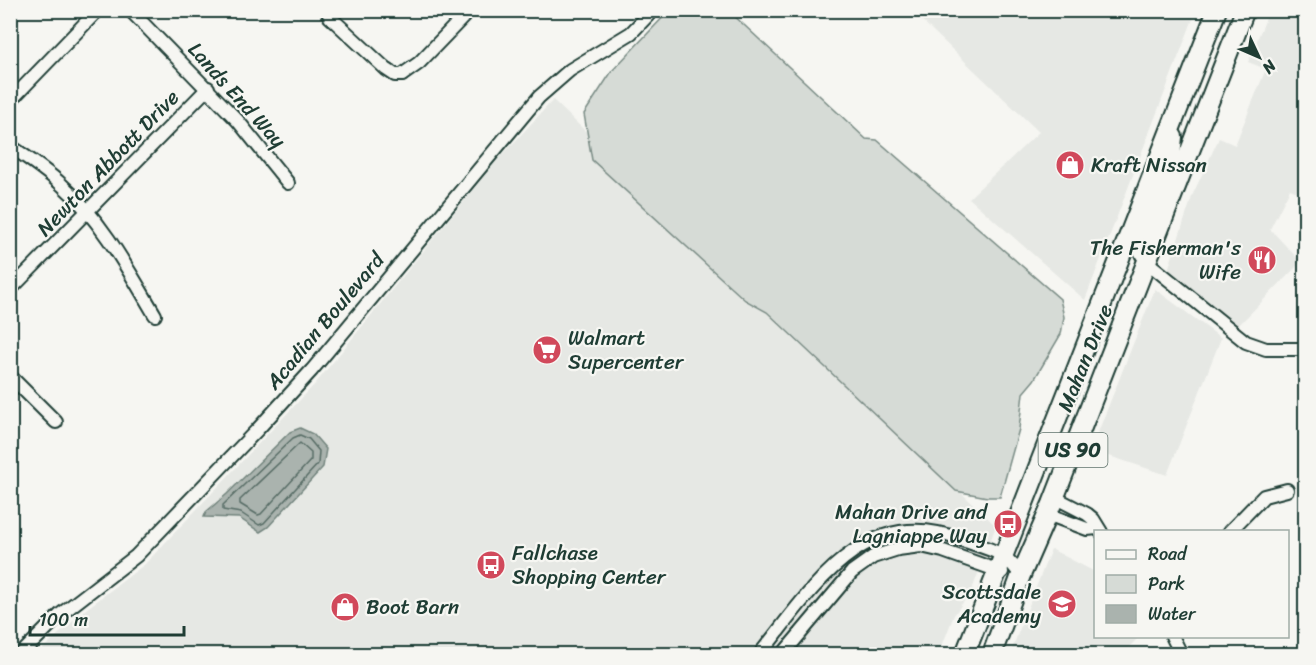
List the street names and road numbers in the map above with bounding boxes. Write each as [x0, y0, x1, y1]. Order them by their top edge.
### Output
street label: Lands End Way [178, 33, 296, 158]
street label: Newton Abbott Drive [27, 80, 189, 246]
street label: Acadian Boulevard [255, 242, 396, 399]
street label: Mahan Drive [1046, 298, 1124, 418]
road number: US 90 [1038, 433, 1108, 467]

